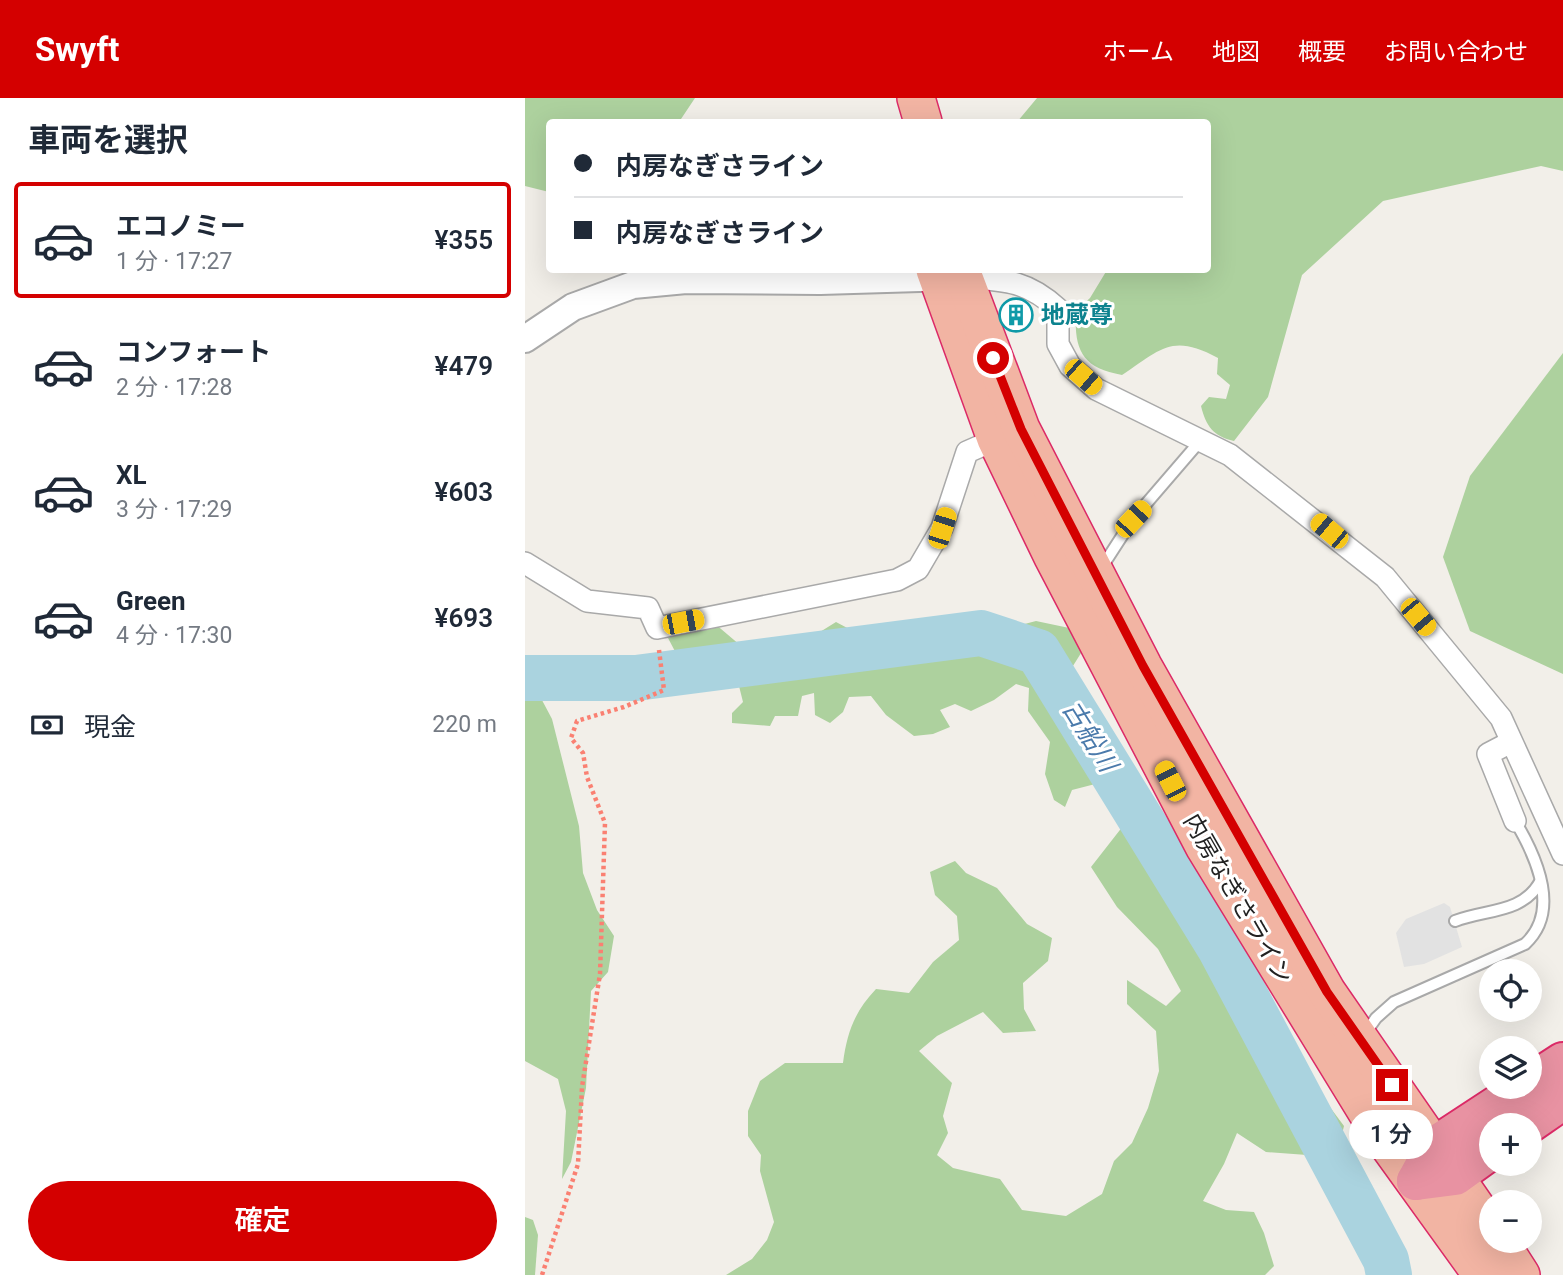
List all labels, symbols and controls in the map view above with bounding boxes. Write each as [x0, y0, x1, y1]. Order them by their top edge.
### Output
text: Swyft [35, 30, 119, 69]
text: ホーム [1103, 38, 1174, 66]
text: 地図 [1212, 38, 1260, 66]
text: 概要 [1298, 38, 1346, 66]
text: お問い合わせ [1384, 38, 1528, 66]
text: 車両を選択 [28, 121, 188, 159]
text: 内房なぎさライン [616, 151, 824, 181]
icon: car [32, 209, 95, 272]
text: エコノミー [116, 211, 246, 241]
text: 内房なぎさライン [616, 218, 824, 248]
text: ¥355 [435, 225, 493, 255]
text: 1 分 · 17:27 [116, 248, 232, 275]
building icon: 地蔵尊 [997, 296, 1035, 334]
place label: 地蔵尊 [1041, 301, 1113, 329]
icon: car [32, 335, 95, 398]
text: コンフォート [116, 337, 271, 367]
route start [977, 342, 1009, 374]
text: ¥479 [435, 351, 493, 381]
car [1061, 355, 1106, 399]
text: 2 分 · 17:28 [116, 374, 232, 401]
text: XL [116, 460, 147, 490]
icon: car [32, 461, 95, 524]
text: ¥603 [435, 477, 493, 507]
text: 3 分 · 17:29 [116, 496, 232, 523]
car [1111, 496, 1156, 542]
car [926, 505, 959, 551]
car [1307, 509, 1352, 553]
text: Green [116, 586, 186, 616]
icon: car [32, 587, 95, 650]
car [1397, 594, 1440, 640]
text: ¥693 [435, 603, 493, 633]
car [661, 608, 706, 636]
text: 4 分 · 17:30 [116, 622, 232, 649]
water label: 古船川 [1057, 695, 1125, 780]
icon: cash [28, 706, 66, 744]
text: 220 m [432, 711, 497, 738]
text: 現金 [84, 712, 136, 742]
car [1152, 758, 1189, 804]
street label: 内房なぎさライン [1178, 809, 1298, 989]
map controls [1479, 959, 1542, 1253]
button: locate [1479, 959, 1542, 1022]
button: layers [1479, 1036, 1542, 1099]
route end [1376, 1069, 1408, 1101]
callout: 1 分 [1350, 1110, 1434, 1158]
button: + [1479, 1113, 1542, 1176]
text: 1 分 [1370, 1121, 1412, 1148]
button: 確定 [28, 1181, 497, 1261]
button: − [1479, 1190, 1542, 1253]

